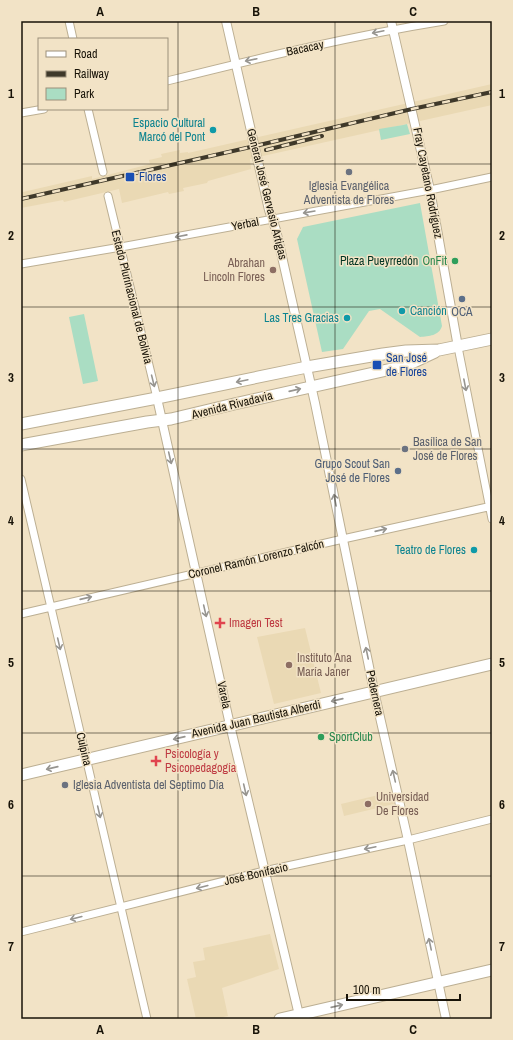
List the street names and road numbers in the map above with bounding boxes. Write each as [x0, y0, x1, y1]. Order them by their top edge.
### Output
street label: Bacacay [285, 36, 325, 60]
street label: Fray Cayetano Rodríguez [409, 126, 447, 240]
street label: General José Gervasio Artigas [243, 127, 291, 261]
street label: Yerbal [230, 214, 260, 234]
street label: Estado Plurinacional de Bolivia [108, 228, 156, 366]
street label: Avenida Rivadavia [189, 387, 275, 423]
street label: Coronel Ramón Lorenzo Falcón [186, 536, 326, 582]
street label: Pedernera [362, 669, 388, 718]
street label: Varela [213, 680, 235, 711]
street label: Avenida Juan Bautista Alberdi [189, 696, 322, 742]
street label: Culpina [72, 731, 96, 768]
street label: José Bonifacio [222, 859, 290, 889]

